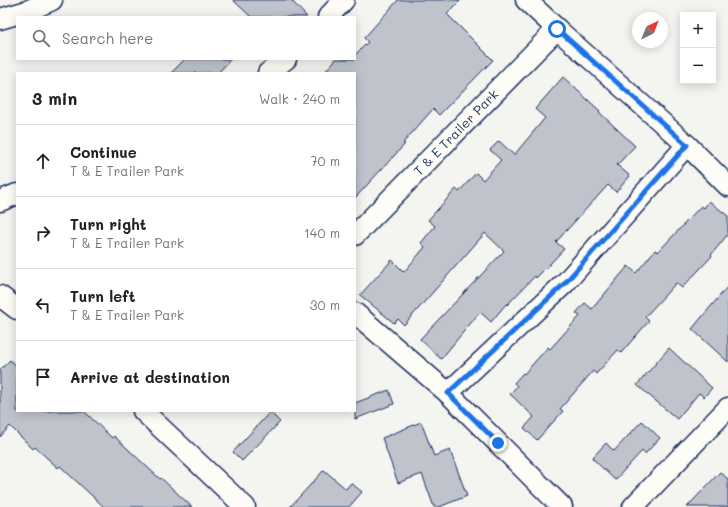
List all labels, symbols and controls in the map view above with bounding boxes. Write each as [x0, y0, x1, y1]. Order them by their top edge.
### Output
north arrow [632, 12, 668, 48]
map controls [680, 12, 716, 84]
button: + [680, 12, 716, 48]
search box [16, 16, 356, 60]
route start [548, 20, 566, 38]
icon: search [30, 27, 52, 49]
text: Search here [62, 28, 153, 48]
button: − [680, 48, 716, 84]
street label: T & E Trailer Park [409, 85, 502, 178]
text: 3 min [32, 87, 77, 109]
text: Walk · 240 m [259, 90, 340, 107]
text: Continue [70, 142, 137, 162]
icon: ahead [32, 150, 54, 172]
text: 70 m [310, 152, 340, 169]
text: T & E Trailer Park [70, 162, 184, 179]
text: Turn right [70, 214, 147, 234]
icon: right [32, 222, 54, 244]
text: 140 m [304, 224, 340, 241]
text: T & E Trailer Park [70, 234, 184, 251]
text: Turn left [70, 286, 135, 306]
icon: left [32, 294, 54, 316]
text: 30 m [310, 296, 340, 313]
text: T & E Trailer Park [70, 306, 184, 323]
icon: arrive [32, 366, 54, 388]
text: Arrive at destination [70, 367, 230, 387]
route end [489, 434, 507, 452]

